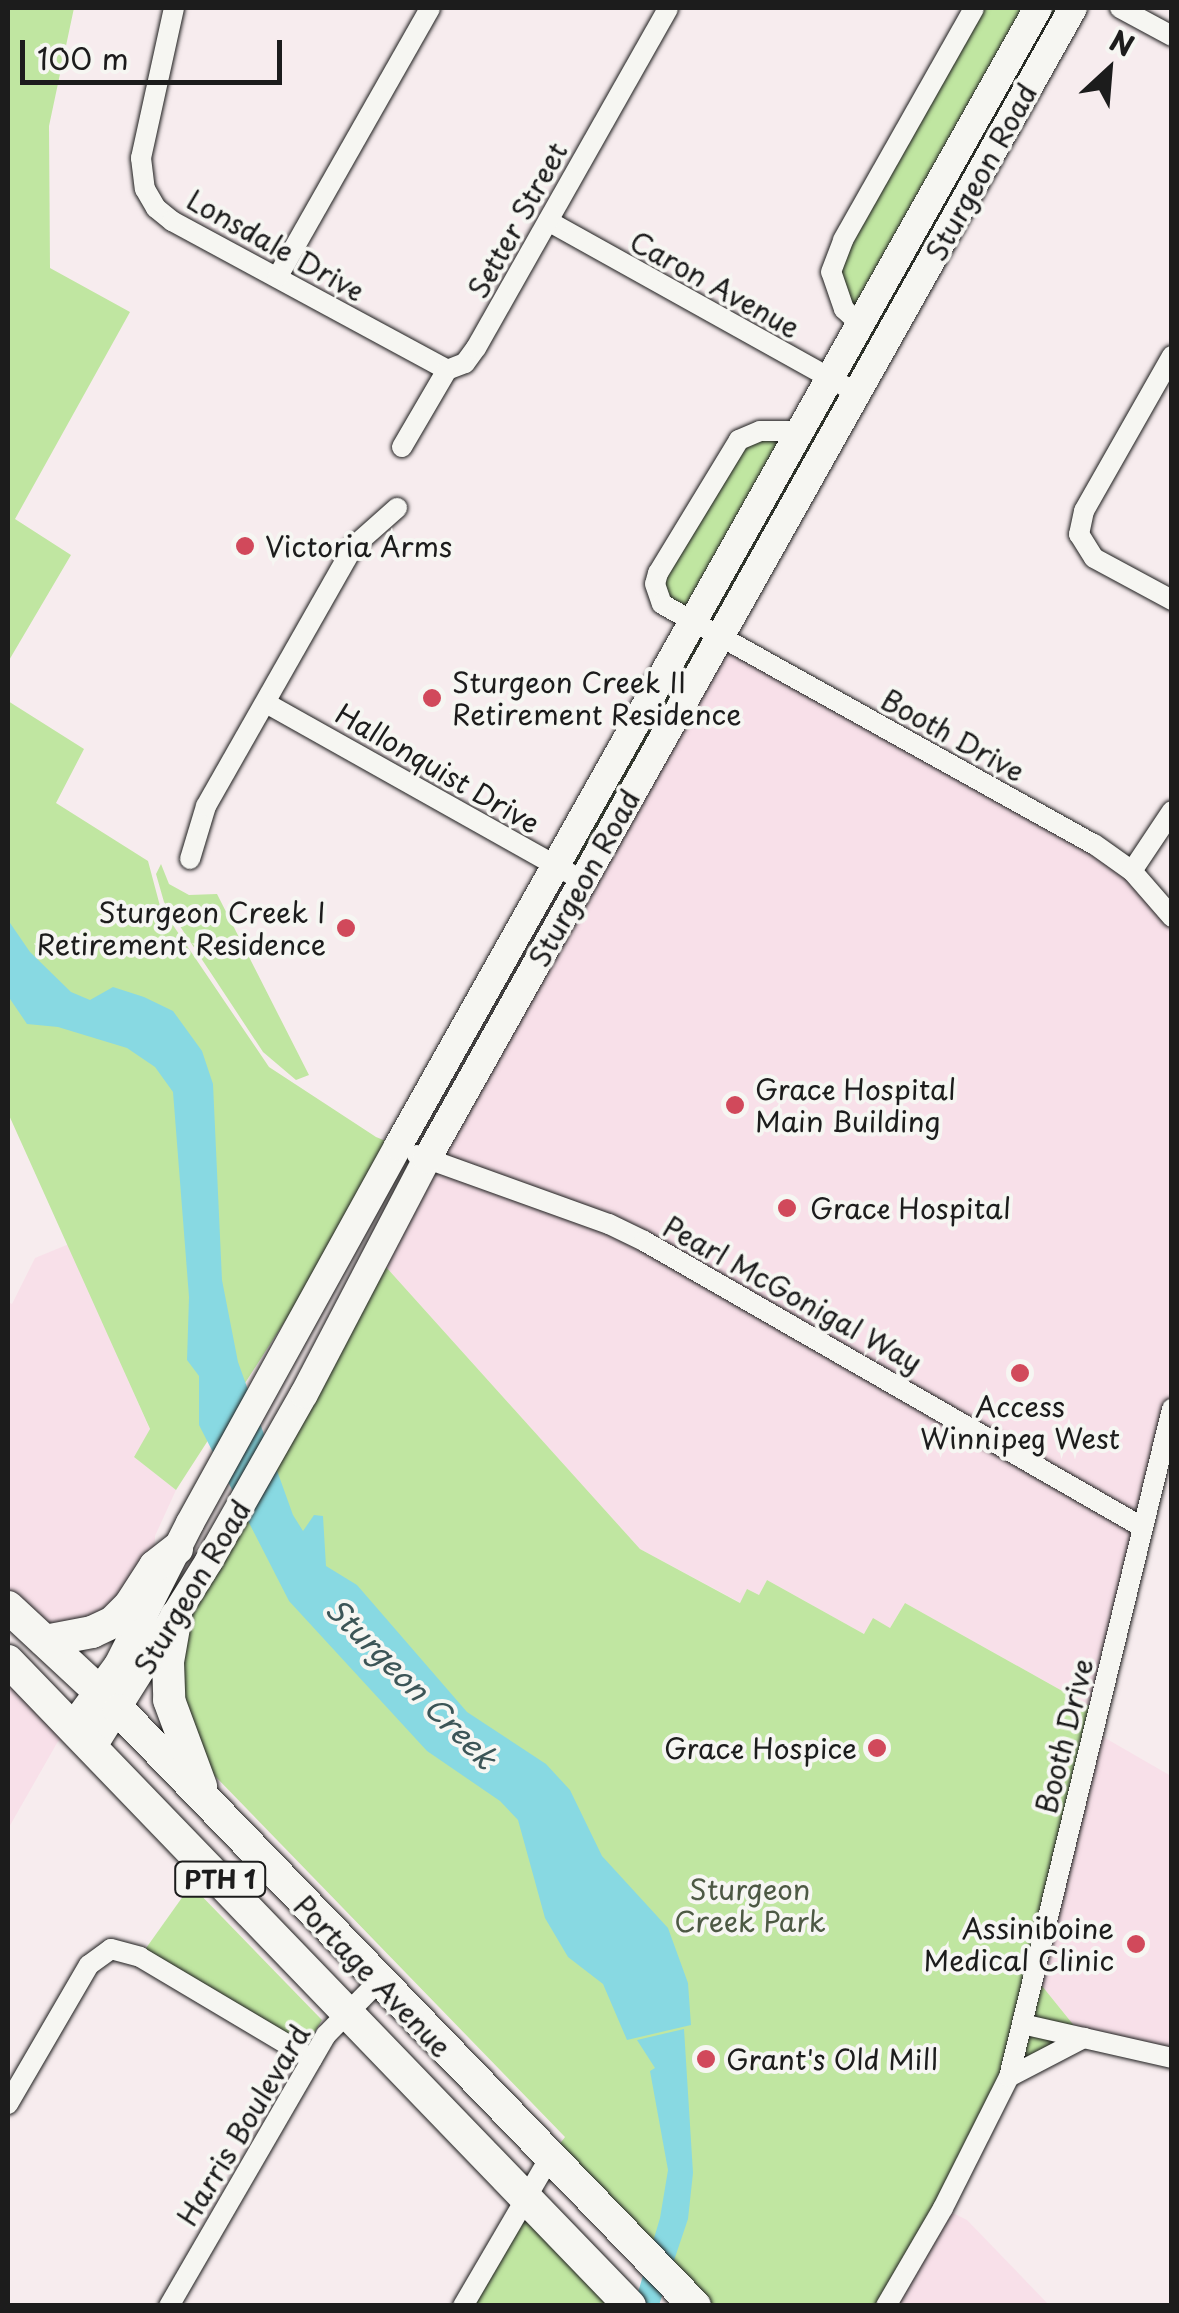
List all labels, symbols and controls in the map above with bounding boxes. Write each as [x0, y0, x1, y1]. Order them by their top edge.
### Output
text: N [1103, 18, 1142, 67]
scale bar [25, 20, 288, 82]
north arrow [1059, 20, 1159, 120]
text: 100 m [37, 35, 129, 80]
street label: Sturgeon Road [918, 77, 1044, 267]
street label: Setter Street [460, 136, 574, 304]
street label: Lonsdale Drive [181, 182, 371, 308]
street label: Caron Avenue [625, 224, 805, 344]
place label: Victoria Arms [265, 529, 452, 563]
marker: Victoria Arms [234, 535, 256, 557]
place label: Sturgeon Creek II Retirement Residence [452, 665, 741, 731]
street label: Booth Drive [875, 682, 1031, 788]
marker: Sturgeon Creek II Retirement Residence [421, 687, 443, 709]
street label: Hallonquist Drive [330, 696, 546, 840]
street label: Sturgeon Road [521, 783, 647, 973]
place label: Sturgeon Creek I Retirement Residence [37, 895, 326, 961]
marker: Sturgeon Creek I Retirement Residence [335, 917, 357, 939]
place label: Grace Hospital Main Building [755, 1072, 957, 1138]
marker: Grace Hospital Main Building [724, 1094, 746, 1116]
place label: Grace Hospital [810, 1191, 1012, 1225]
marker: Grace Hospital [774, 1195, 800, 1221]
street label: Pearl McGonigal Way [657, 1209, 929, 1379]
marker: Access Winnipeg West [1009, 1362, 1031, 1384]
place label: Access Winnipeg West [919, 1389, 1121, 1455]
street label: Sturgeon Road [127, 1494, 257, 1680]
water label: Sturgeon Creek [319, 1590, 505, 1776]
street label: Booth Drive [1028, 1654, 1100, 1818]
place label: Grace Hospice [663, 1731, 857, 1765]
marker: Grace Hospice [866, 1737, 888, 1759]
road number: PTH 1 [172, 1859, 268, 1899]
park label: Sturgeon Creek Park [673, 1872, 827, 1938]
street label: Portage Avenue [288, 1889, 458, 2063]
place label: Assiniboine Medical Clinic [924, 1911, 1114, 1977]
marker: Assiniboine Medical Clinic [1123, 1931, 1149, 1957]
street label: Harris Boulevard [170, 2018, 316, 2232]
place label: Grant's Old Mill [726, 2042, 941, 2076]
marker: Grant's Old Mill [695, 2048, 717, 2070]

